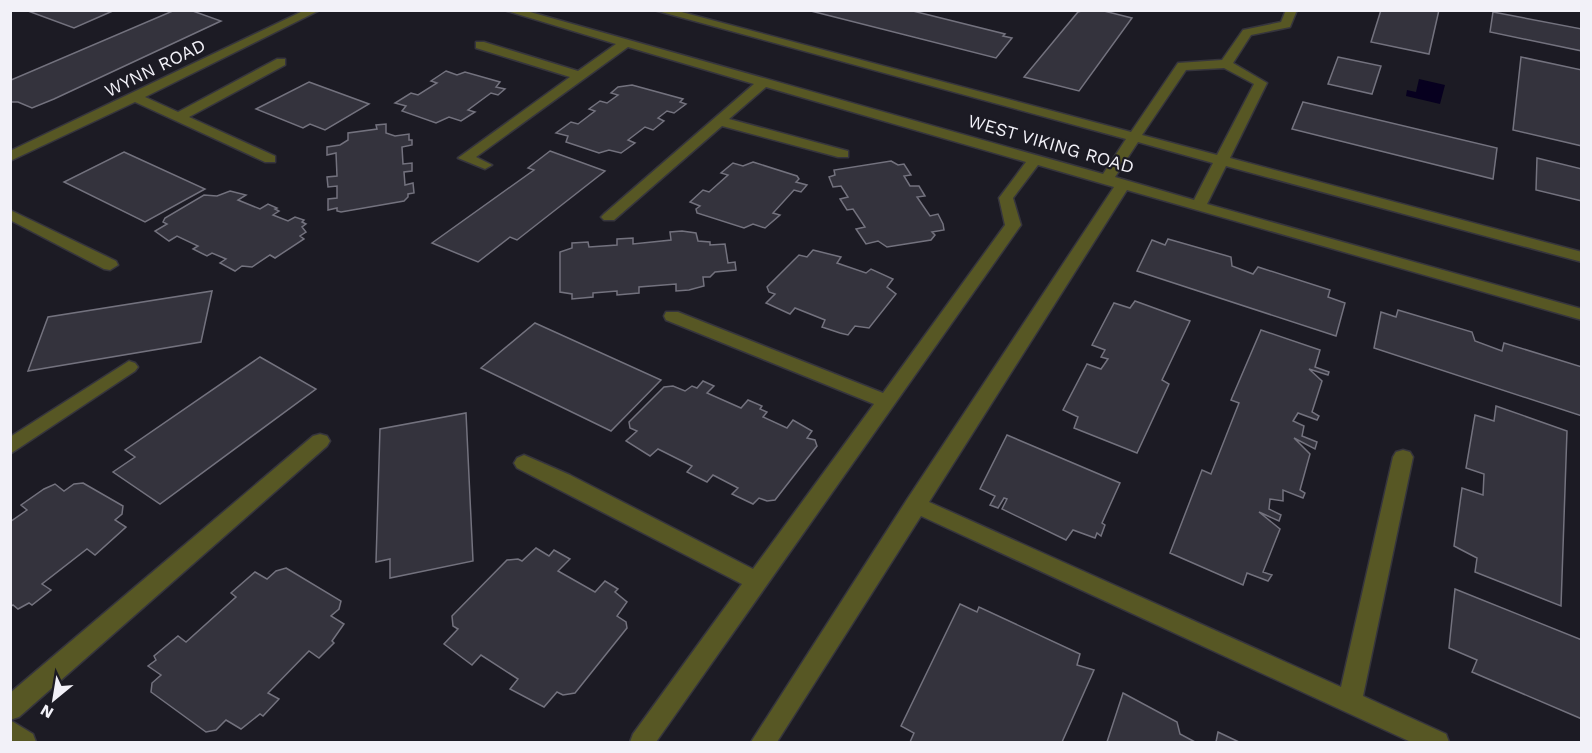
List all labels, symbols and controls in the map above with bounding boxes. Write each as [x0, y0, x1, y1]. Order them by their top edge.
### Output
street label: WYNN ROAD [101, 34, 209, 101]
street label: WEST VIKING ROAD [966, 110, 1137, 177]
north arrow [24, 669, 84, 729]
text: N [37, 700, 57, 723]

